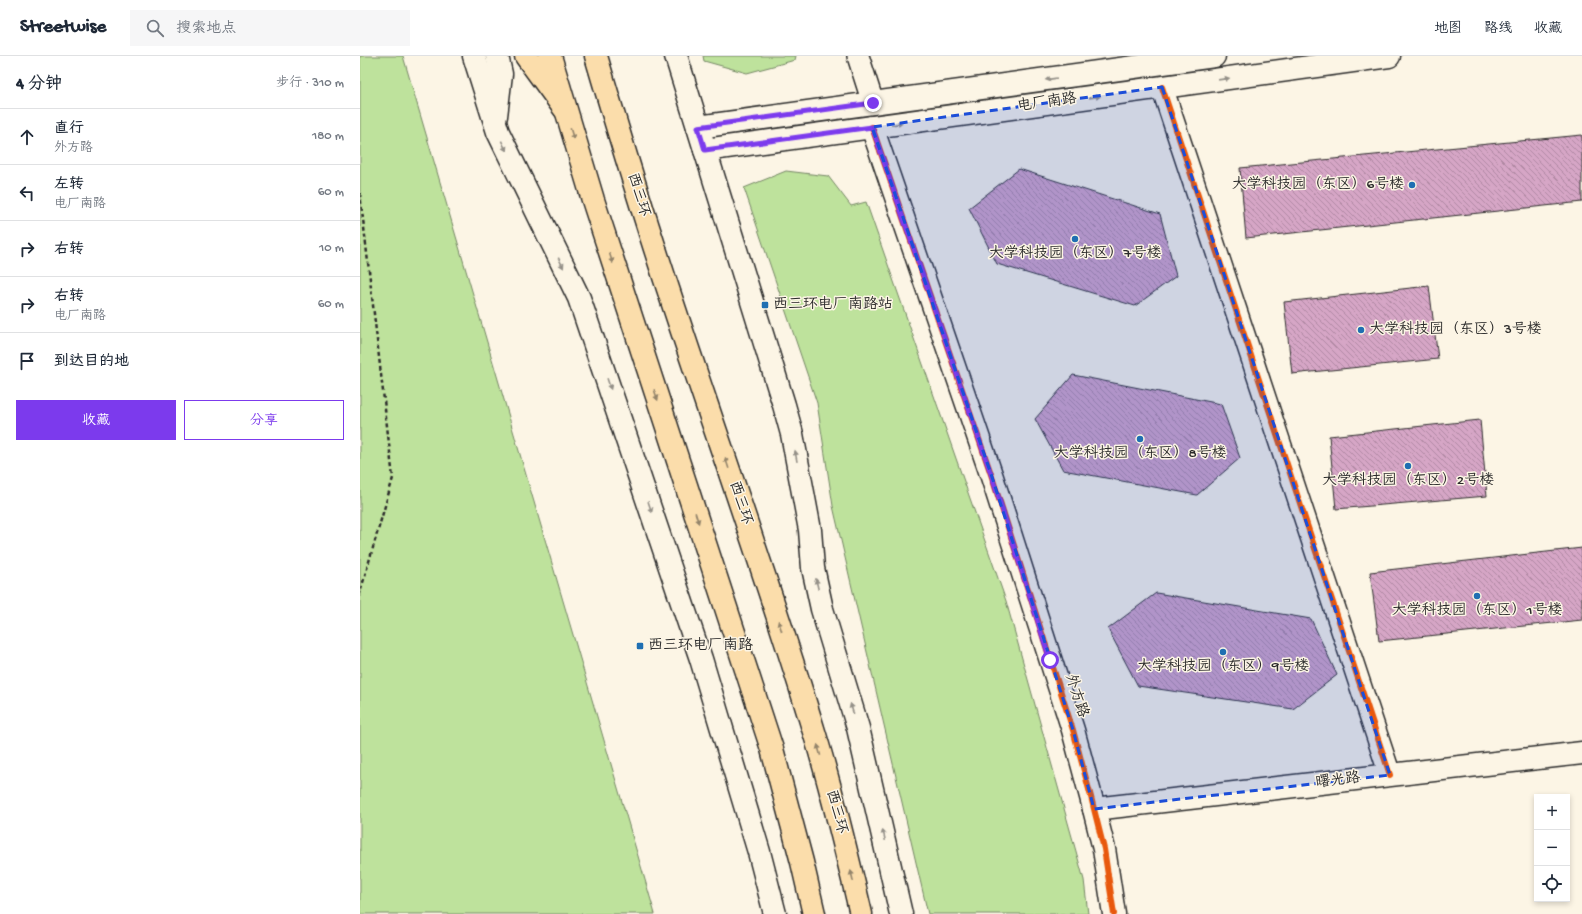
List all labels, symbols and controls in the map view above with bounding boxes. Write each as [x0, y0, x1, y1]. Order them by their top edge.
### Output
search box [130, 10, 410, 46]
text: Streetwise [20, 16, 106, 39]
icon: search [144, 17, 166, 39]
text: 搜索地点 [176, 20, 236, 38]
text: 地图 [1434, 21, 1462, 38]
text: 路线 [1484, 21, 1512, 38]
text: 收藏 [1534, 21, 1562, 38]
text: 4 分钟 [16, 75, 62, 95]
text: 步行 · 310 m [276, 76, 344, 91]
one-way arrow [1045, 76, 1057, 82]
one-way arrow [1217, 76, 1230, 82]
street label: 电厂南路 [1016, 89, 1078, 116]
one-way arrow [1089, 93, 1101, 100]
route end [864, 94, 882, 112]
text: 直行 [54, 120, 84, 138]
one-way arrow [891, 121, 903, 127]
icon: ahead [16, 126, 38, 148]
one-way arrow [569, 128, 575, 140]
text: 180 m [312, 129, 344, 144]
one-way arrow [501, 140, 508, 152]
text: 外方路 [54, 141, 93, 156]
street label: 西三环 [623, 171, 653, 219]
place label: 大学科技园（东区）6号楼 [1231, 175, 1404, 194]
text: 左转 [54, 176, 84, 194]
marker: 大学科技园（东区）6号楼 [1407, 180, 1417, 190]
icon: left [16, 182, 38, 204]
text: 60 m [318, 185, 344, 200]
text: 电厂南路 [54, 197, 106, 212]
marker: 大学科技园（东区）7号楼 [1070, 234, 1080, 244]
icon: right [16, 238, 38, 260]
text: 右转 [54, 241, 84, 259]
text: 10 m [319, 241, 344, 256]
place label: 大学科技园（东区）7号楼 [989, 244, 1161, 263]
one-way arrow [608, 252, 614, 264]
one-way arrow [558, 257, 564, 269]
text: 右转 [54, 288, 84, 306]
icon: right [16, 294, 38, 316]
place label: 西三环电厂南路站 [773, 295, 893, 314]
text: 60 m [318, 297, 344, 312]
marker: 西三环电厂南路站 [760, 300, 770, 310]
text: 电厂南路 [54, 309, 106, 324]
place label: 大学科技园（东区）3号楼 [1369, 320, 1542, 339]
marker: 大学科技园（东区）3号楼 [1356, 325, 1366, 335]
icon: arrive [16, 350, 38, 372]
text: 到达目的地 [54, 353, 129, 371]
one-way arrow [606, 378, 612, 390]
one-way arrow [654, 389, 660, 401]
button: 收藏 [16, 400, 176, 440]
button: 分享 [184, 400, 344, 440]
marker: 大学科技园（东区）8号楼 [1135, 434, 1145, 444]
place label: 大学科技园（东区）8号楼 [1053, 444, 1227, 463]
one-way arrow [793, 450, 799, 462]
one-way arrow [724, 456, 730, 468]
marker: 大学科技园（东区）2号楼 [1403, 461, 1413, 471]
place label: 大学科技园（东区）2号楼 [1322, 471, 1494, 490]
street label: 西三环 [724, 479, 756, 527]
one-way arrow [647, 501, 653, 513]
one-way arrow [695, 512, 701, 524]
one-way arrow [813, 578, 819, 590]
marker: 大学科技园（东区）1号楼 [1472, 591, 1482, 601]
place label: 大学科技园（东区）1号楼 [1391, 601, 1563, 620]
one-way arrow [777, 620, 783, 632]
place label: 西三环电厂南路 [648, 636, 753, 655]
marker: 西三环电厂南路 [635, 641, 645, 651]
marker: 大学科技园（东区）9号楼 [1218, 647, 1228, 657]
route start [1041, 651, 1059, 669]
place label: 大学科技园（东区）9号楼 [1137, 657, 1309, 676]
street label: 外方路 [1060, 672, 1092, 720]
one-way arrow [849, 702, 855, 714]
one-way arrow [816, 744, 822, 756]
street label: 曙光路 [1315, 769, 1361, 793]
street label: 西三环 [821, 788, 851, 836]
map controls [1534, 794, 1570, 902]
button: + [1534, 794, 1570, 830]
one-way arrow [880, 829, 886, 841]
button: − [1534, 830, 1570, 866]
button: locate [1534, 866, 1570, 902]
one-way arrow [848, 870, 854, 882]

